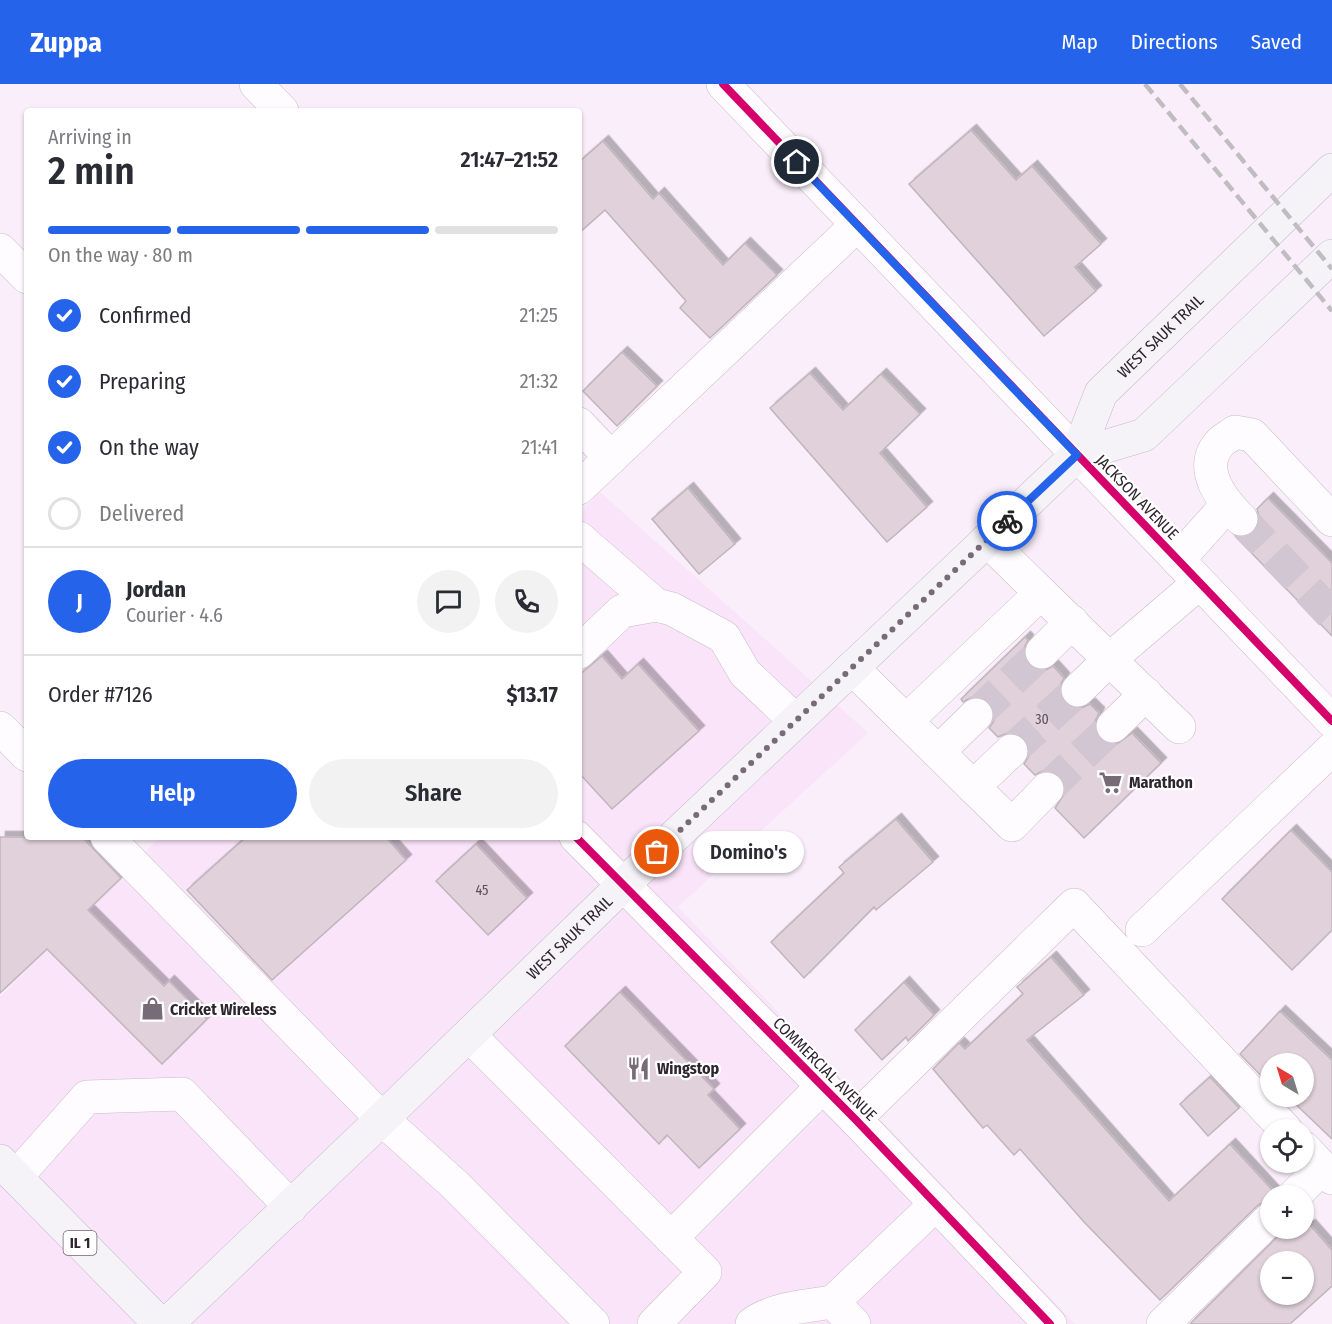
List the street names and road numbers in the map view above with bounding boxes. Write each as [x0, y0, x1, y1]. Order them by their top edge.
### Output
street label: WEST SAUK TRAIL [1113, 290, 1207, 382]
street label: JACKSON AVENUE [1092, 450, 1182, 544]
street label: WEST SAUK TRAIL [522, 891, 616, 983]
street label: COMMERCIAL AVENUE [769, 1013, 881, 1125]
road number: IL 1 [64, 1231, 97, 1255]

